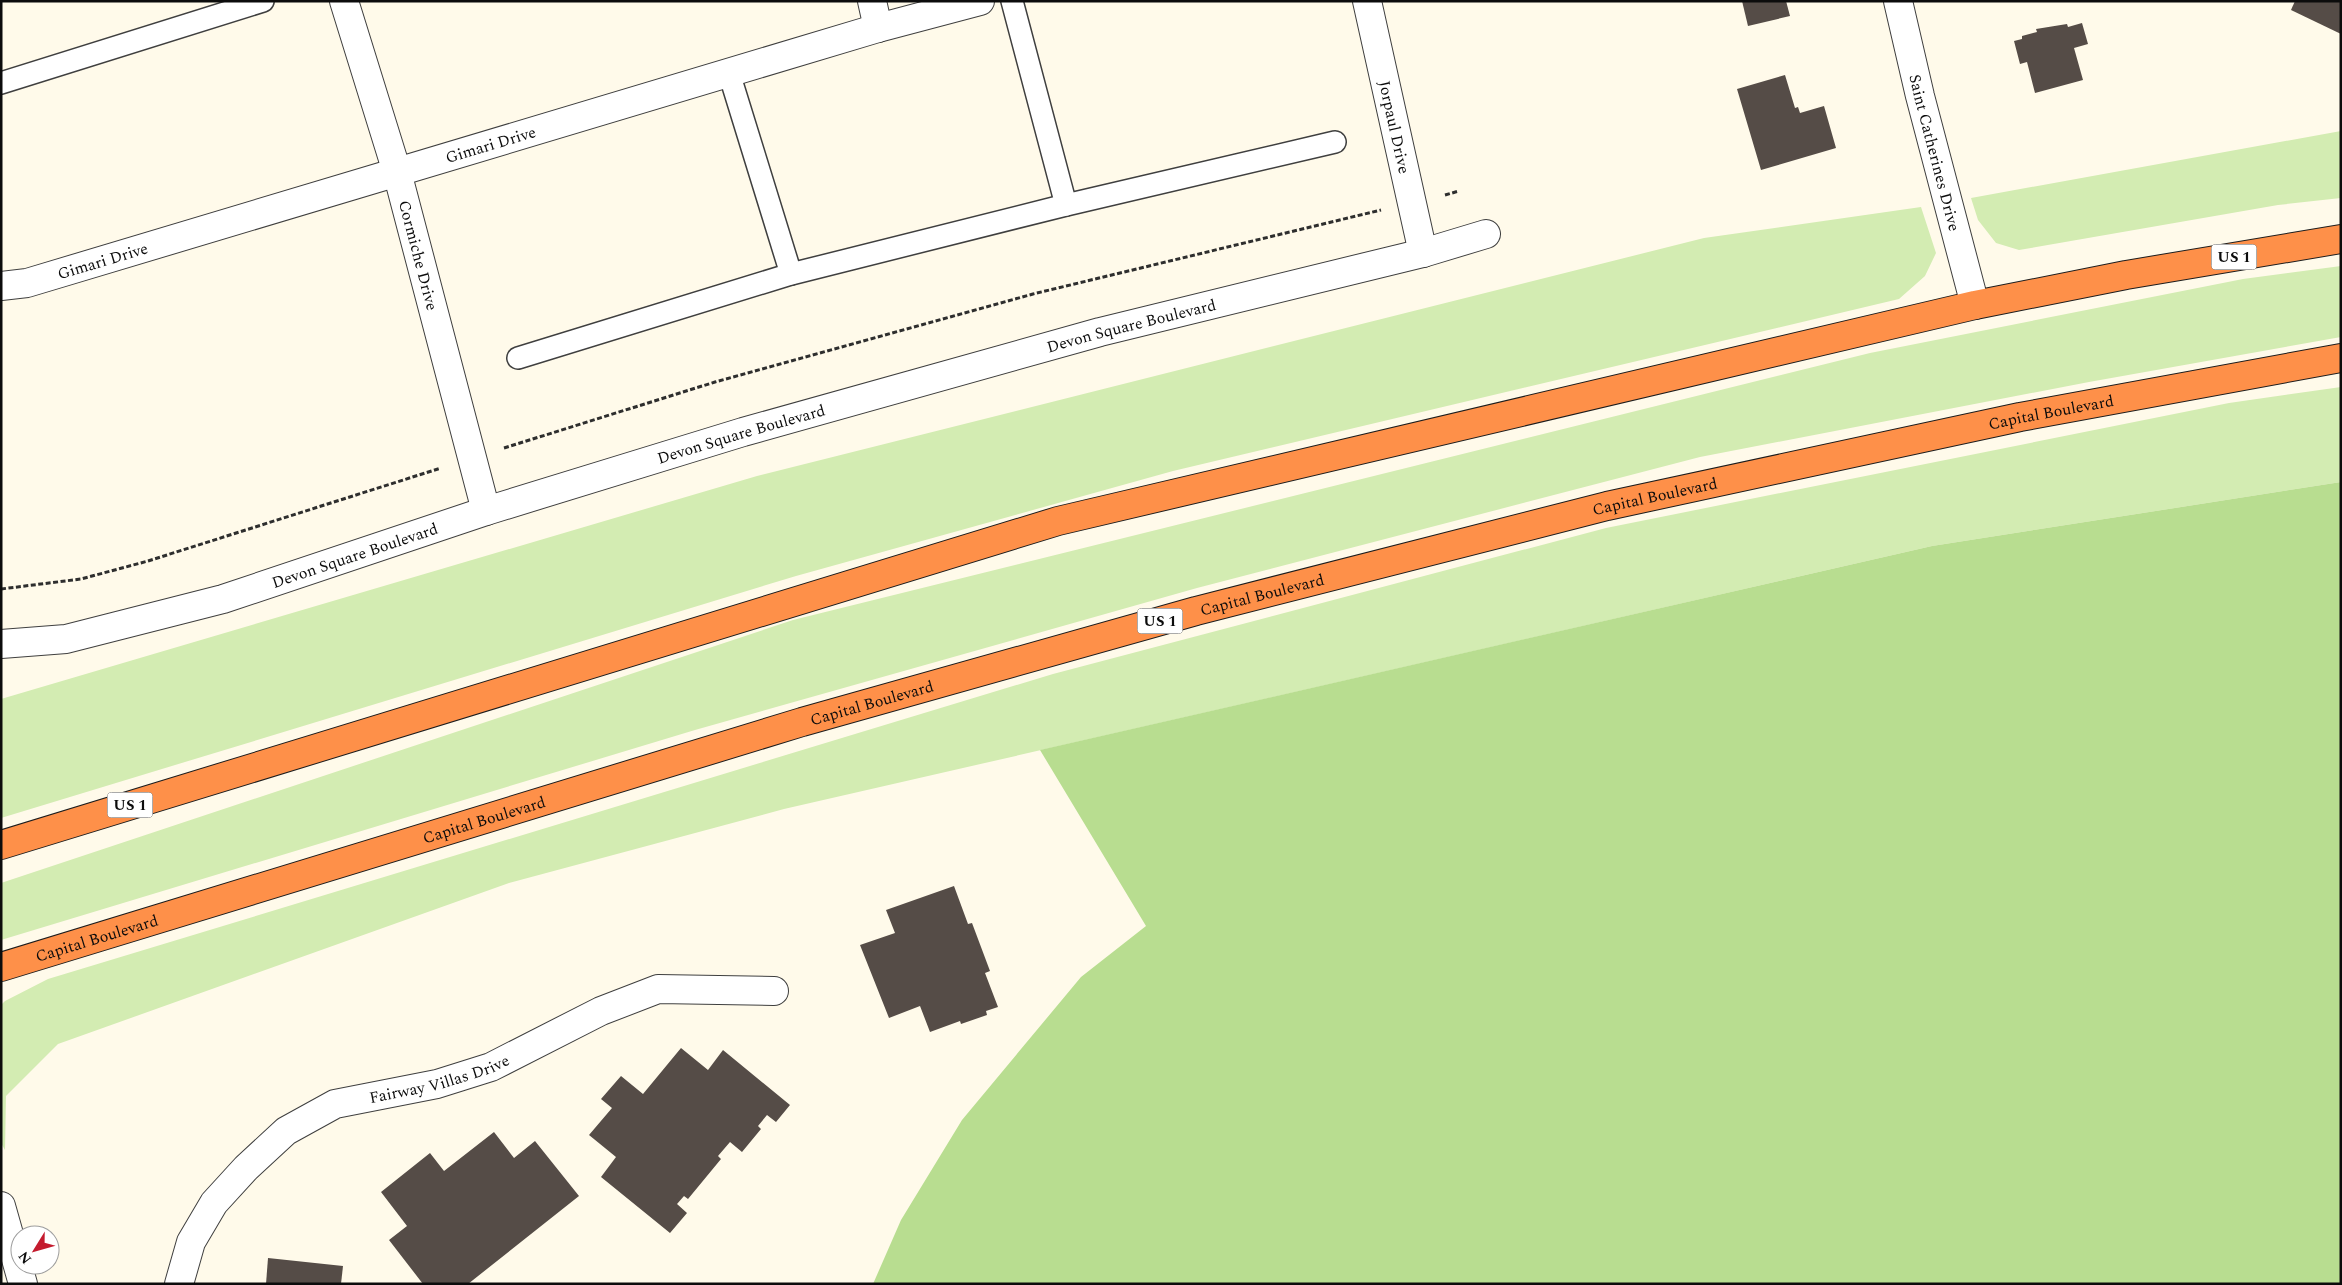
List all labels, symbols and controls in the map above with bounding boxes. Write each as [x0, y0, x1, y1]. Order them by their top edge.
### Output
street label: Saint Catherines Drive [1902, 72, 1966, 234]
street label: Jorpaul Drive [1372, 78, 1416, 176]
street label: Gimari Drive [443, 120, 539, 170]
street label: Cormiche Drive [392, 198, 444, 313]
street label: Gimari Drive [55, 236, 151, 286]
road number: US 1 [2212, 244, 2256, 270]
street label: Devon Square Boulevard [1044, 293, 1219, 359]
street label: Capital Boulevard [1986, 389, 2116, 437]
street label: Devon Square Boulevard [654, 399, 828, 471]
street label: Capital Boulevard [1590, 472, 1720, 522]
street label: Devon Square Boulevard [269, 517, 441, 595]
street label: Capital Boulevard [1198, 568, 1327, 623]
road number: US 1 [1138, 608, 1182, 634]
street label: Capital Boulevard [807, 675, 937, 732]
street label: Capital Boulevard [420, 790, 549, 850]
road number: US 1 [108, 792, 152, 818]
street label: Capital Boulevard [33, 909, 161, 969]
street label: Fairway Villas Drive [367, 1049, 514, 1110]
north arrow [10, 1225, 60, 1275]
text: N [13, 1247, 37, 1268]

